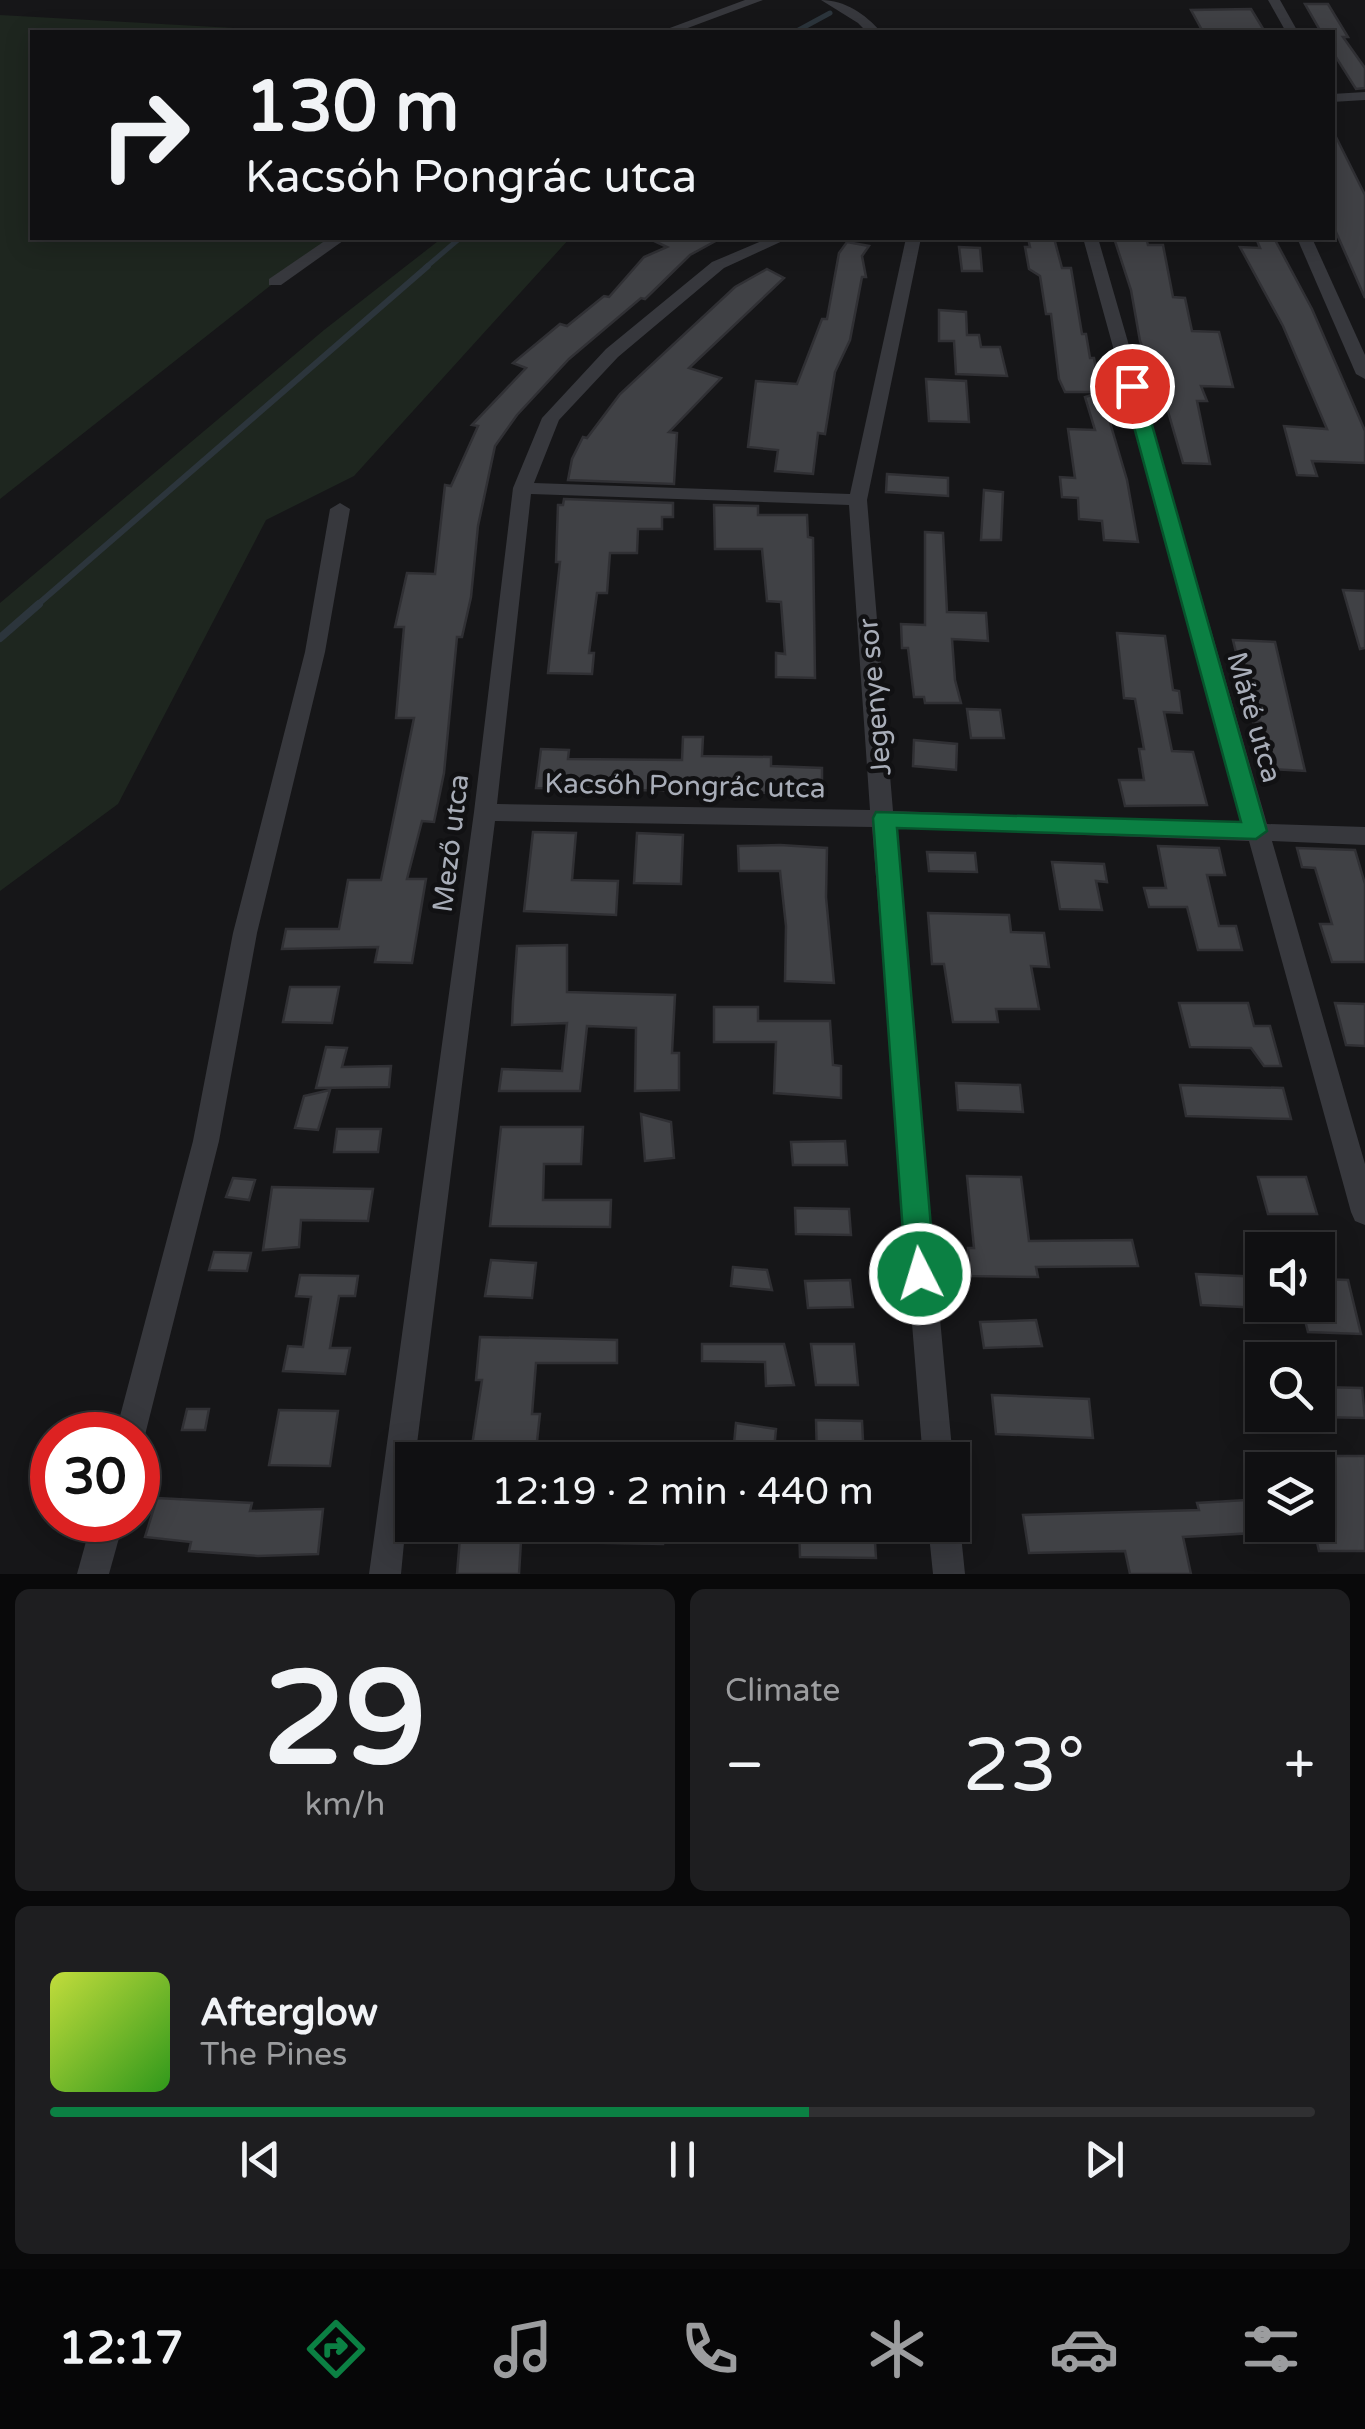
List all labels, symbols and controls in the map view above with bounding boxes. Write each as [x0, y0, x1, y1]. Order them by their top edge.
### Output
text: 130 m [245, 66, 459, 150]
icon: right [80, 70, 210, 200]
text: Kacsóh Pongrác utca [245, 151, 697, 205]
pin [1090, 344, 1175, 429]
icon: arrive [1105, 359, 1160, 414]
street label: Jegenye sor [851, 616, 899, 777]
street label: Máté utca [1219, 648, 1289, 787]
street label: Kacsóh Pongrác utca [544, 767, 826, 805]
street label: Mező utca [426, 772, 476, 914]
position arrow [868, 1222, 972, 1326]
map controls [1245, 1232, 1335, 1542]
button: sound [1245, 1232, 1335, 1322]
button: search [1245, 1342, 1335, 1432]
speed limit sign: 30 [30, 1412, 160, 1542]
button: layers [1245, 1452, 1335, 1542]
text: 12:19 · 2 min · 440 m [491, 1469, 874, 1515]
text: 29 [263, 1643, 427, 1799]
text: Climate [725, 1672, 840, 1710]
text: 23° [963, 1721, 1085, 1811]
text: − [725, 1733, 764, 1799]
text: + [1284, 1733, 1315, 1799]
text: km/h [305, 1786, 385, 1824]
text: Afterglow [200, 1990, 378, 2036]
text: The Pines [200, 2036, 347, 2074]
icon: previous [233, 2132, 288, 2187]
icon: pause [655, 2132, 710, 2187]
icon: next [1077, 2132, 1132, 2187]
icon: directions [301, 2314, 371, 2384]
icon: music [488, 2314, 558, 2384]
icon: phone [675, 2314, 745, 2384]
icon: climate [862, 2314, 932, 2384]
icon: car [1049, 2314, 1119, 2384]
icon: filters [1236, 2314, 1306, 2384]
text: 12:17 [59, 2322, 183, 2376]

